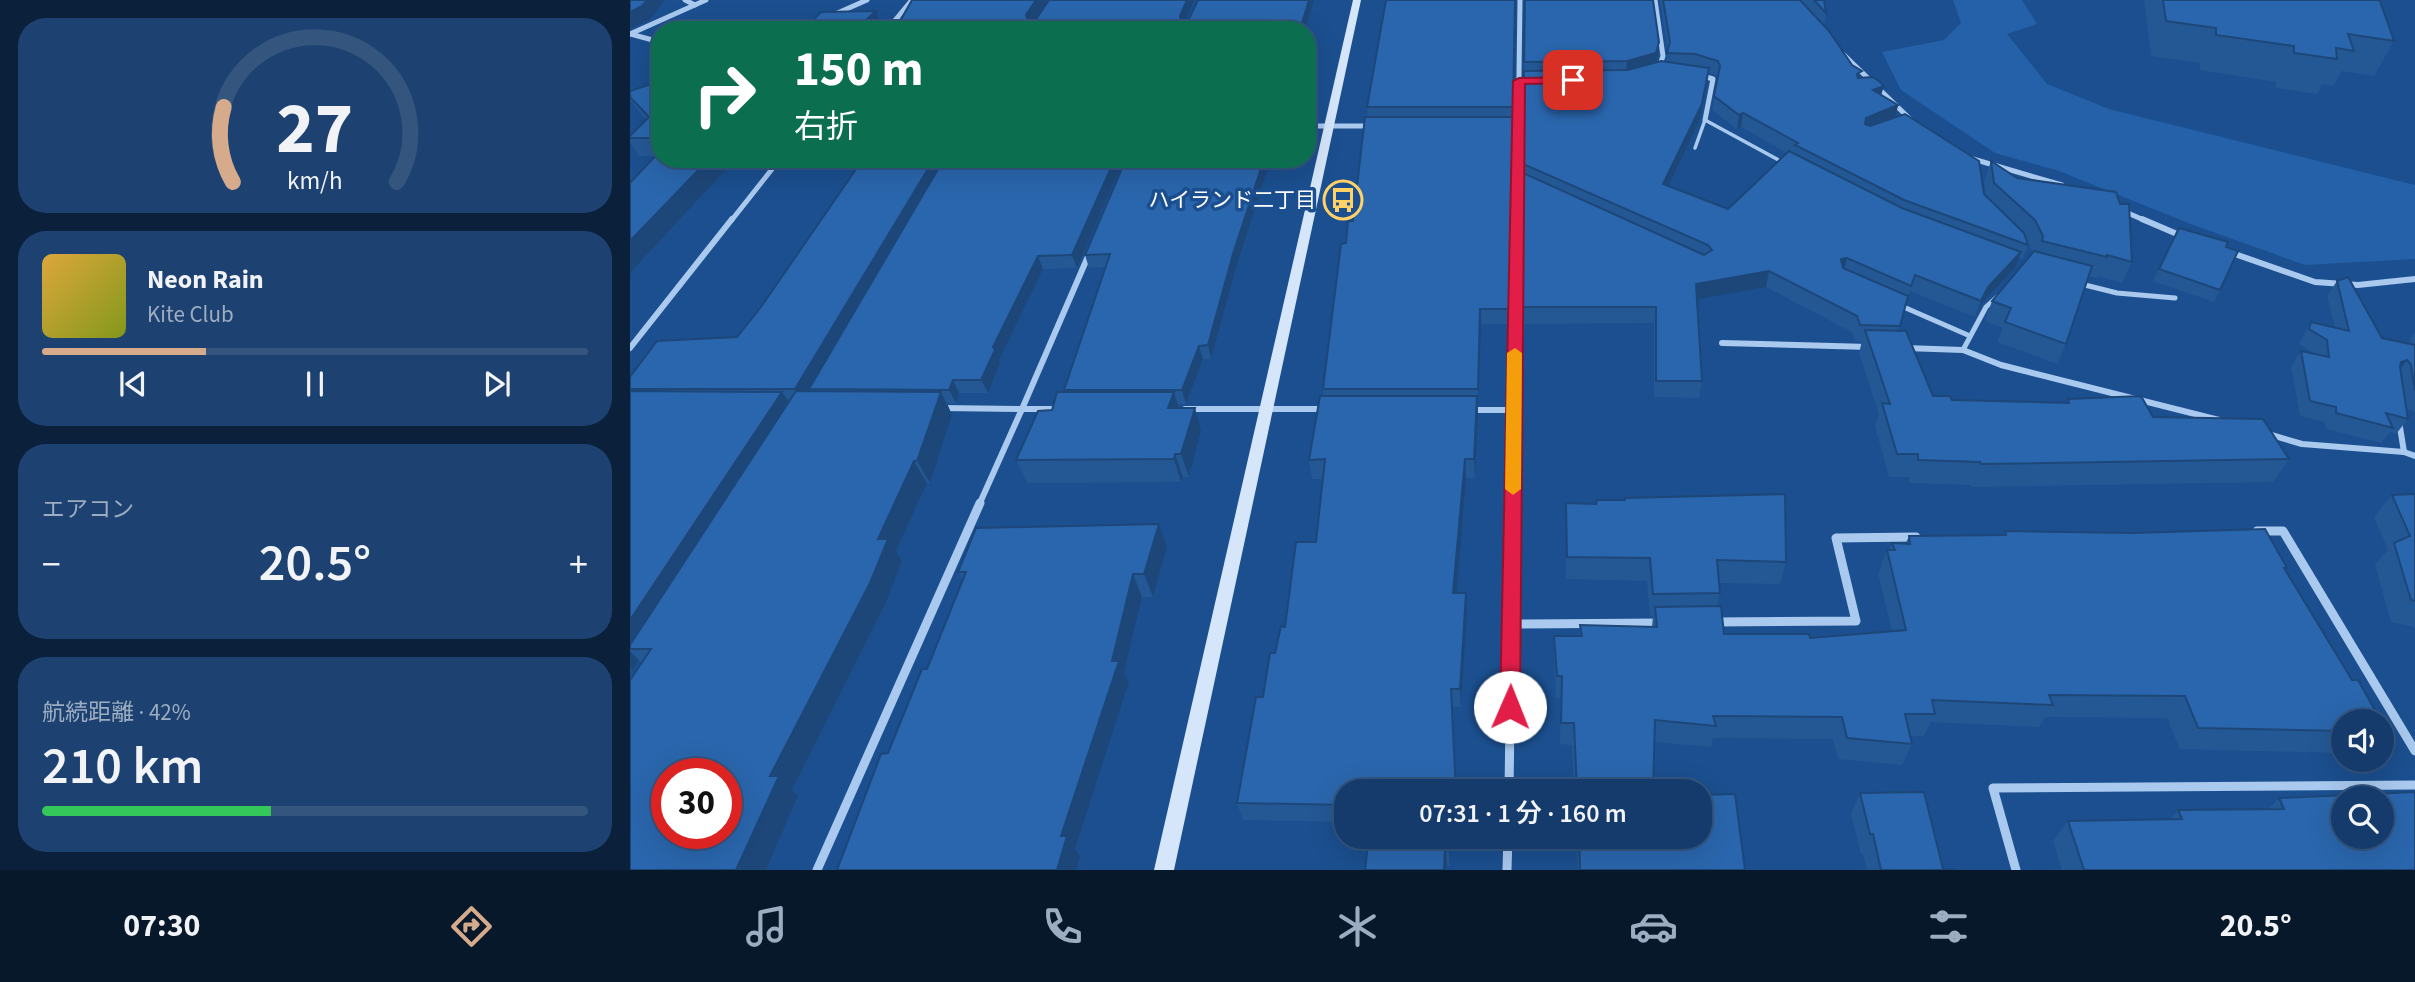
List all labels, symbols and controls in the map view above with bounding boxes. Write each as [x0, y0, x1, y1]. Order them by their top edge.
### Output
text: 150 m [794, 35, 923, 105]
icon: right [679, 49, 770, 140]
pin [1543, 50, 1603, 110]
icon: arrive [1554, 61, 1592, 99]
text: 27 [277, 77, 353, 181]
text: 右折 [794, 104, 858, 150]
text: km/h [287, 162, 343, 198]
bus stop icon: ハイランド二丁目 [1322, 179, 1364, 221]
place label: ハイランド二丁目 [1148, 185, 1316, 215]
text: Neon Rain [147, 261, 264, 298]
text: Kite Club [147, 298, 234, 331]
icon: previous [114, 365, 152, 403]
icon: pause [296, 365, 334, 403]
icon: next [478, 365, 516, 403]
text: エアコン [42, 493, 134, 526]
text: 20.5° [259, 527, 371, 601]
text: − [42, 538, 61, 592]
text: + [569, 538, 588, 592]
position arrow [1473, 670, 1547, 744]
text: 航続距離 · 42% [42, 696, 191, 729]
map controls [2331, 709, 2394, 849]
button: sound [2331, 709, 2394, 772]
text: 210 km [42, 730, 203, 804]
speed limit sign: 30 [651, 758, 742, 849]
button: search [2331, 786, 2394, 849]
text: 07:31 · 1 分 · 160 m [1419, 795, 1627, 832]
icon: directions [447, 902, 496, 951]
icon: music [742, 902, 791, 951]
icon: phone [1038, 902, 1087, 951]
icon: climate [1333, 902, 1382, 951]
icon: car [1629, 902, 1678, 951]
icon: filters [1924, 902, 1973, 951]
text: 07:30 [123, 903, 200, 949]
text: 20.5° [2220, 903, 2292, 949]

